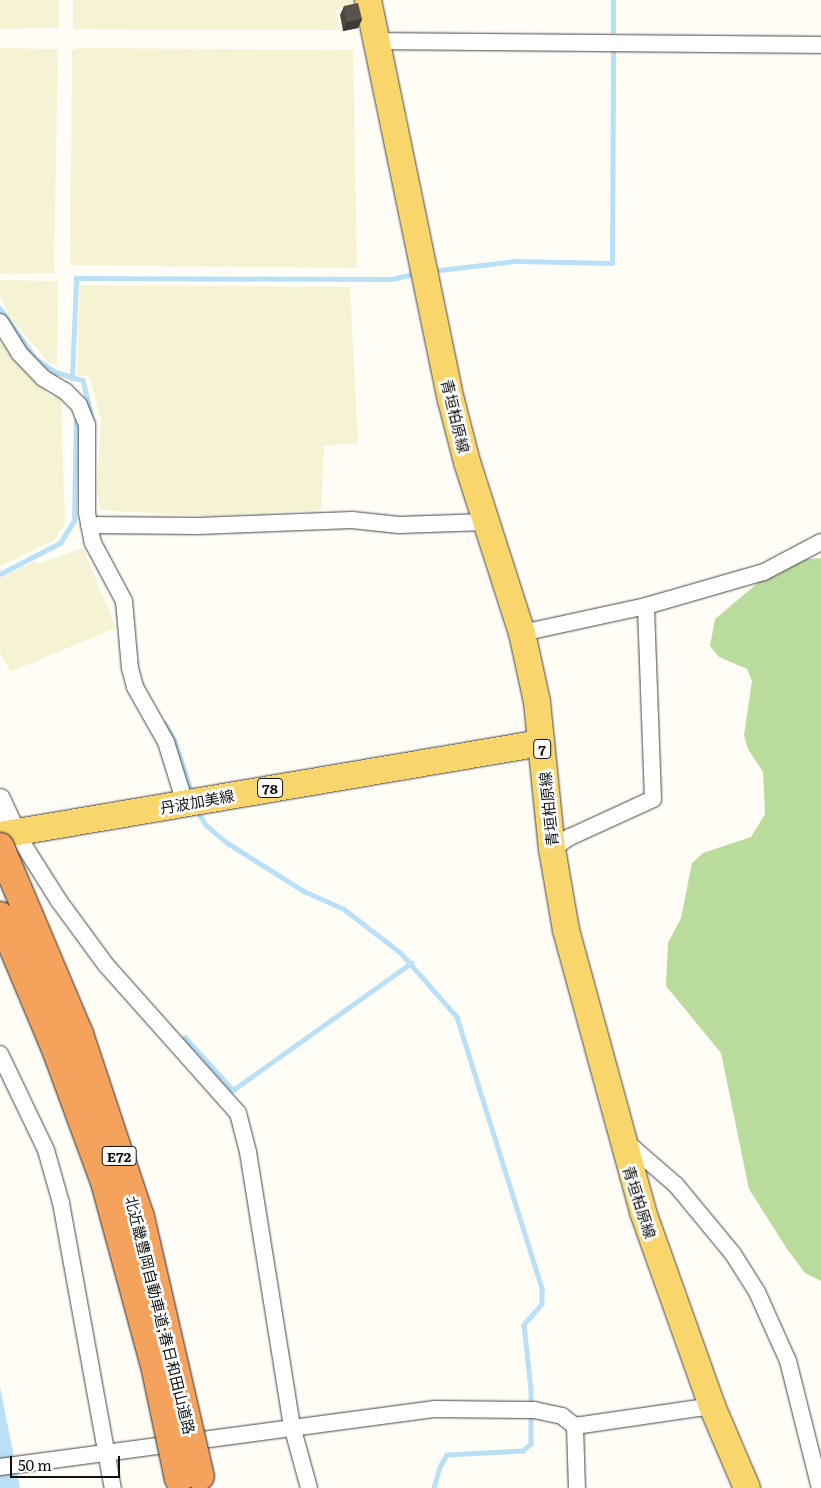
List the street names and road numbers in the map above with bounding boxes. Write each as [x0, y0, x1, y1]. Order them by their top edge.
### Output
street label: 青垣柏原線 [438, 377, 474, 455]
road number: 7 [532, 738, 552, 761]
street label: 青垣柏原線 [535, 771, 561, 847]
road number: 78 [256, 776, 284, 800]
street label: 丹波加美線 [159, 786, 235, 816]
road number: E72 [102, 1144, 136, 1168]
street label: 青垣柏原線 [620, 1164, 660, 1240]
street label: 北近畿豊岡自動車道;春日和田山道路 [123, 1194, 199, 1436]

